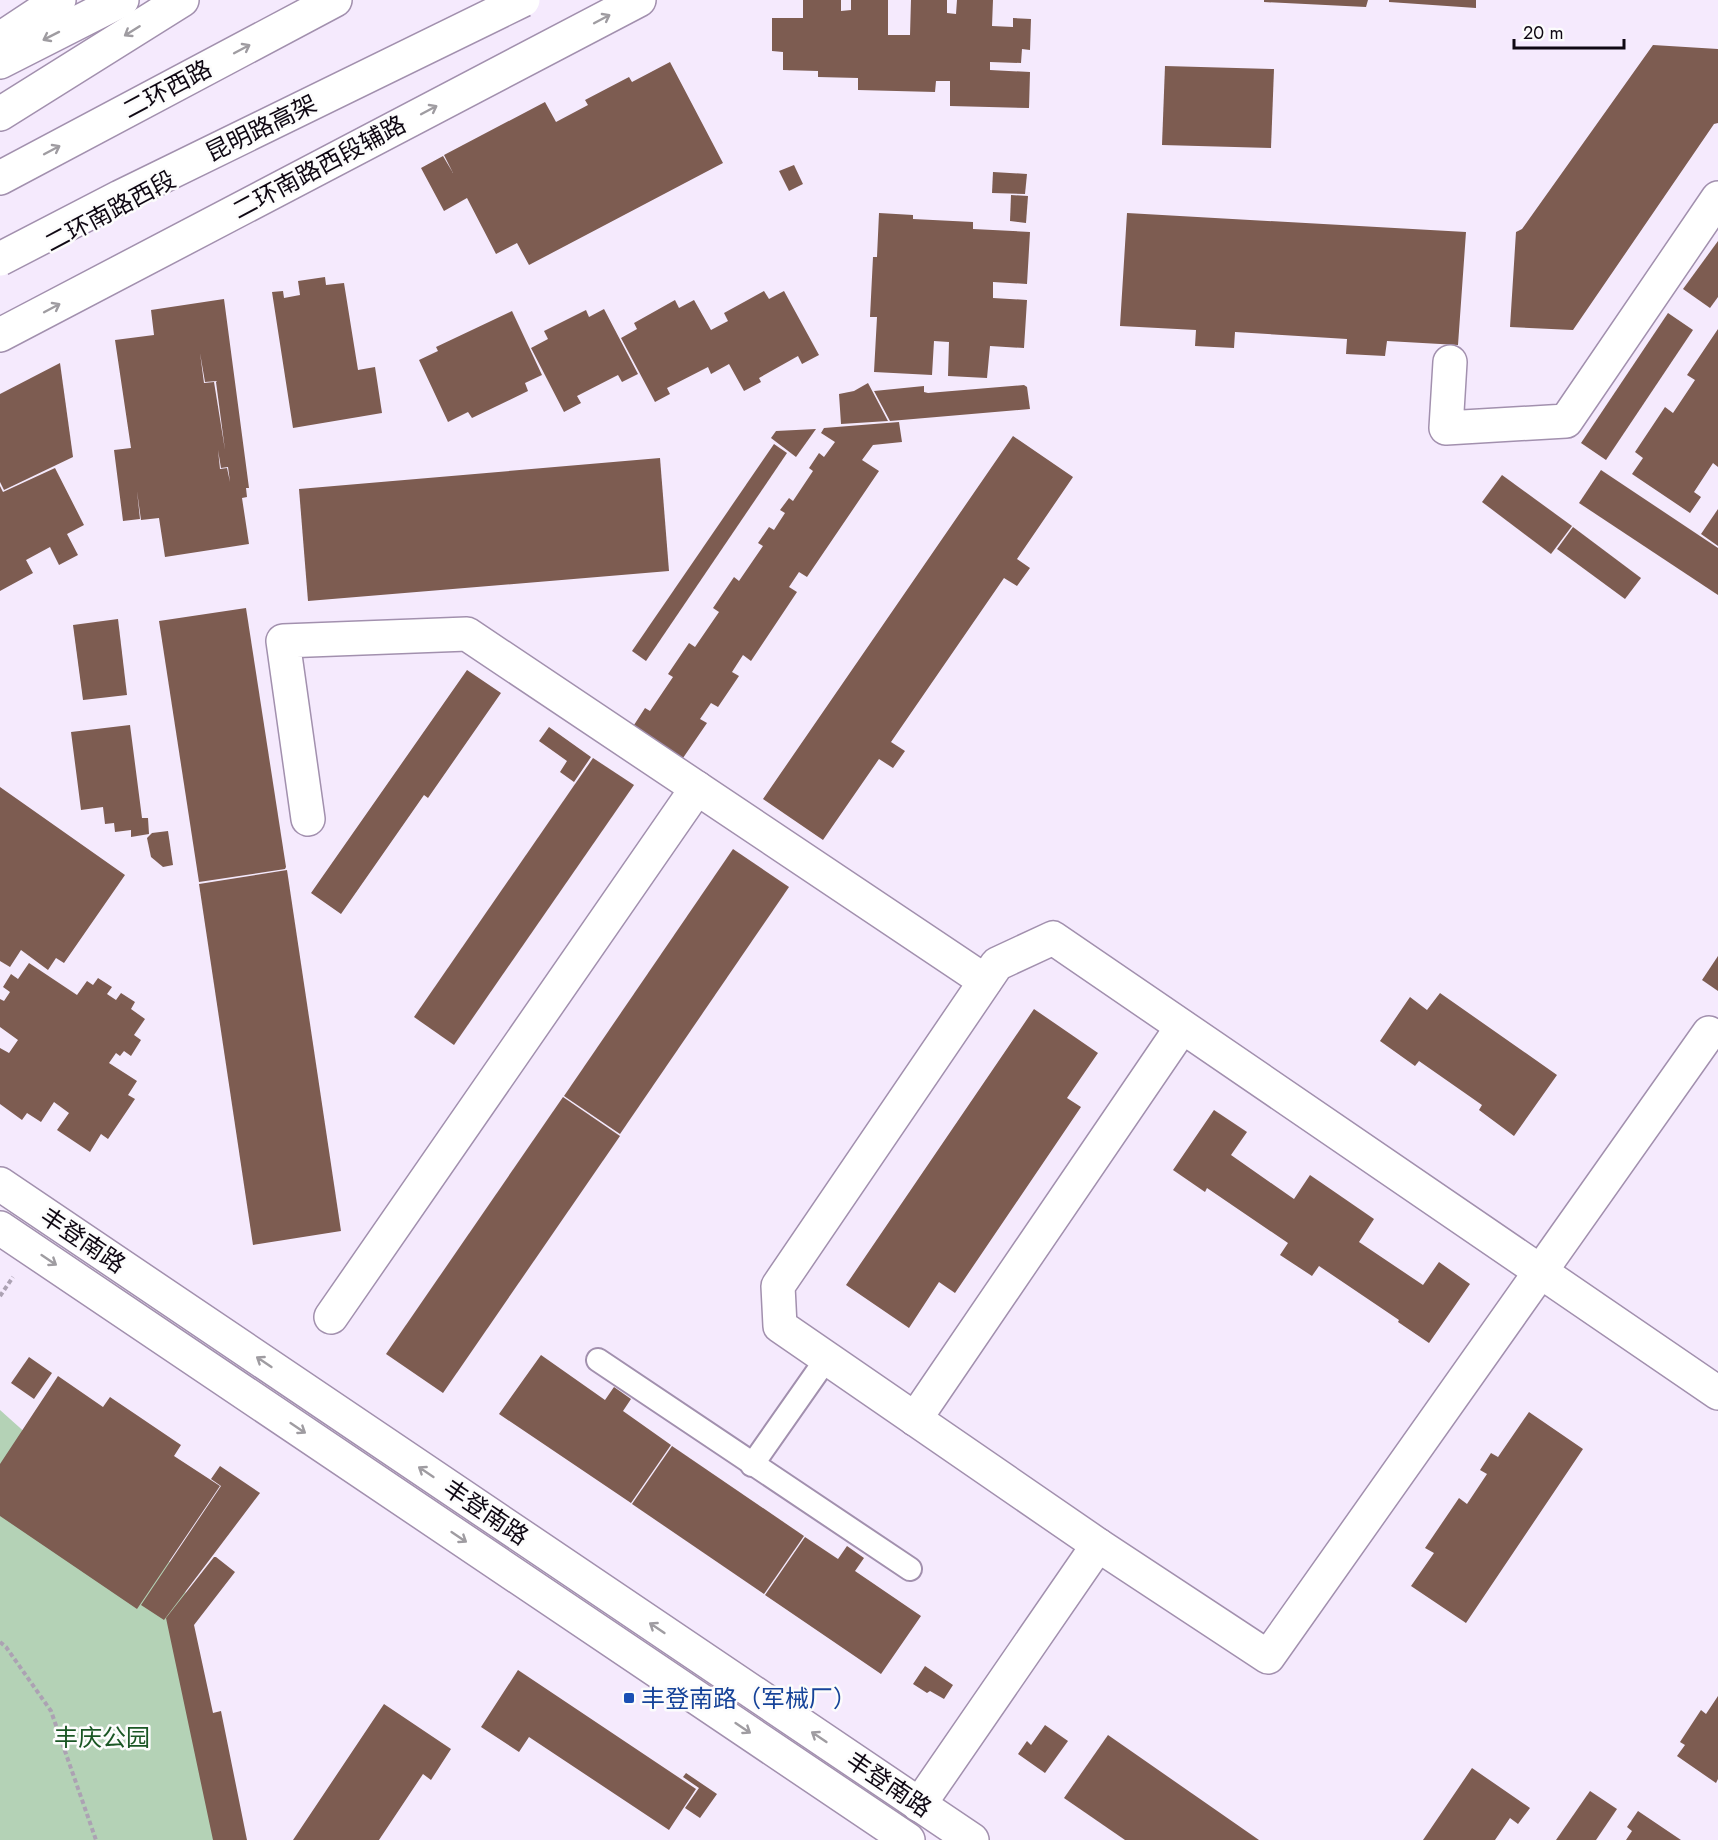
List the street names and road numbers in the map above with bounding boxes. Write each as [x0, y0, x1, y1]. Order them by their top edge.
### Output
street label: 二环西路 [116, 51, 218, 127]
street label: 昆明路高架 [199, 86, 323, 170]
street label: 二环南路西段辅路 [226, 106, 412, 228]
street label: 二环南路西段 [38, 162, 182, 260]
street label: 丰登南路 [33, 1199, 133, 1281]
street label: 丰登南路 [436, 1471, 536, 1553]
street label: 丰登南路 [839, 1743, 939, 1825]

